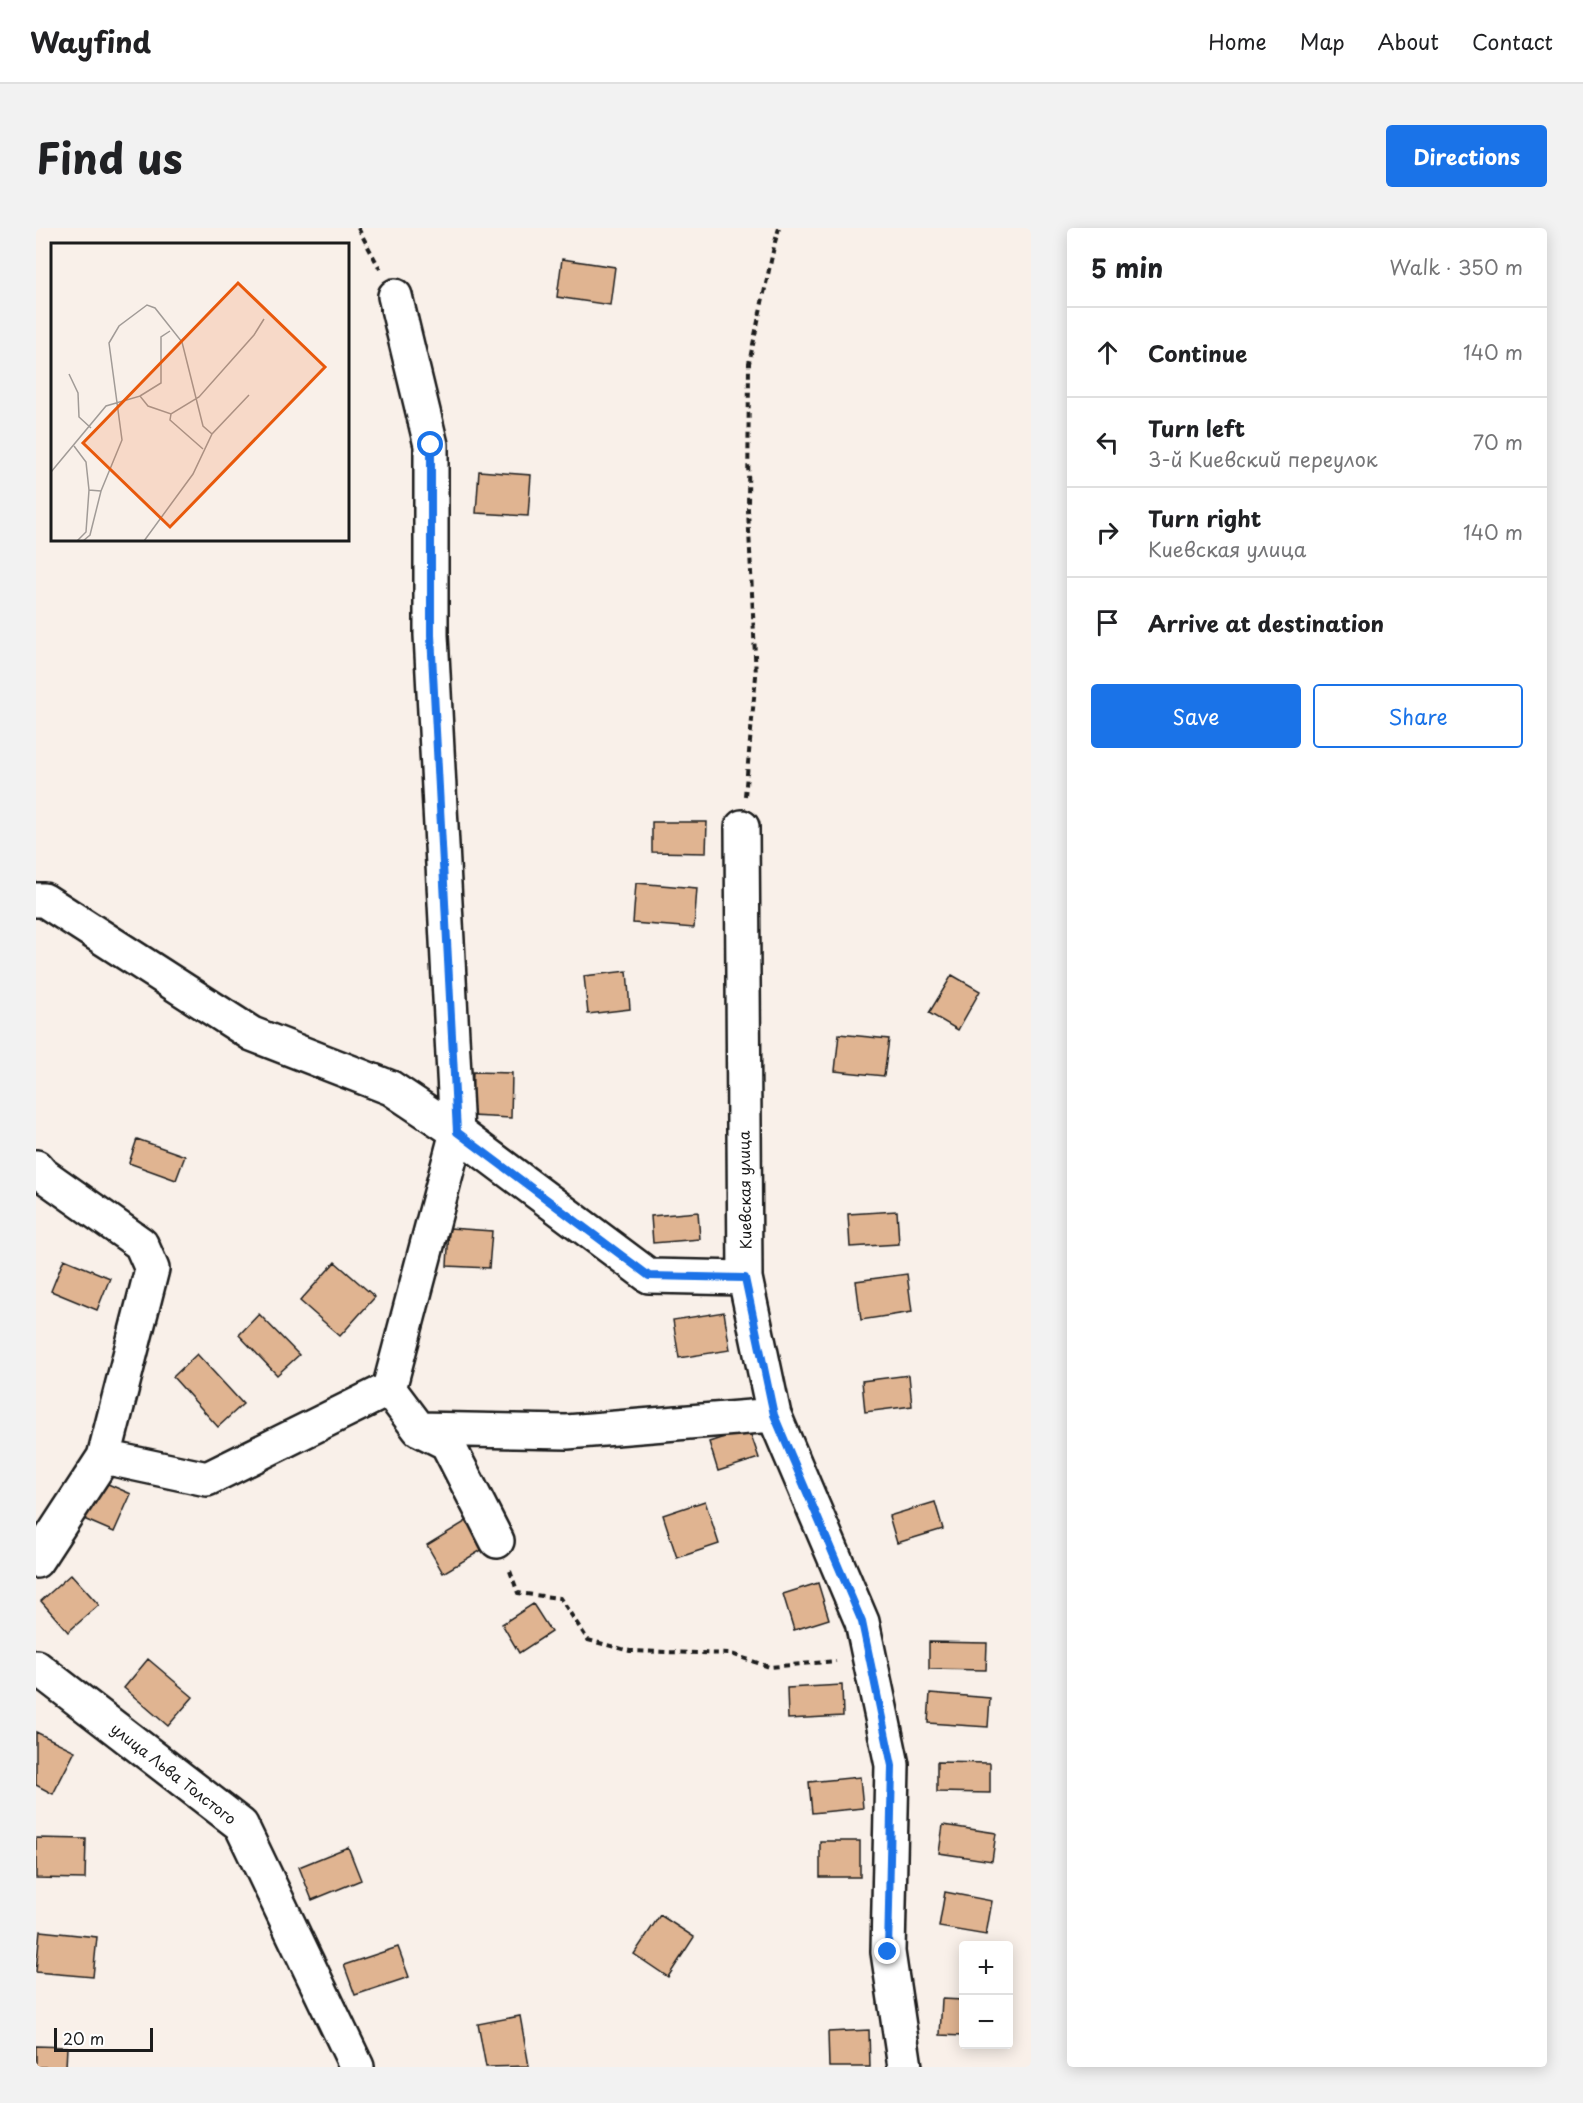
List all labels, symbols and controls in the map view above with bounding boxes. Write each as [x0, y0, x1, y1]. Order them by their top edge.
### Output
text: Wayfind [30, 20, 151, 63]
text: Home [1208, 25, 1267, 57]
text: Map [1300, 25, 1345, 57]
text: About [1378, 25, 1439, 57]
text: Contact [1472, 25, 1553, 57]
text: Find us [36, 125, 183, 188]
button: Directions [1386, 125, 1547, 187]
inset map [51, 243, 350, 542]
text: 5 min [1091, 248, 1163, 287]
text: Walk · 350 m [1390, 252, 1523, 282]
icon: ahead [1091, 336, 1124, 369]
text: Continue [1148, 336, 1247, 369]
text: 140 m [1463, 337, 1523, 367]
text: Turn left [1148, 411, 1245, 444]
icon: left [1091, 426, 1124, 459]
text: 70 m [1473, 427, 1523, 457]
route start [417, 431, 443, 457]
text: 3-й Киевский переулок [1148, 444, 1378, 474]
text: Turn right [1148, 501, 1261, 534]
icon: right [1091, 516, 1124, 549]
text: 140 m [1463, 517, 1523, 547]
text: Киевская улица [1148, 534, 1306, 564]
icon: arrive [1091, 606, 1124, 639]
text: Arrive at destination [1148, 606, 1384, 639]
button: Save [1091, 684, 1301, 748]
button: Share [1313, 684, 1523, 748]
street label: Киевская улица [731, 1130, 757, 1250]
street label: улица Льва Толстого [106, 1717, 242, 1829]
route end [874, 1938, 900, 1964]
map controls [959, 1941, 1013, 2049]
button: + [959, 1941, 1013, 1995]
button: − [959, 1995, 1013, 2049]
scale bar [54, 2025, 153, 2052]
text: 20 m [63, 2026, 104, 2050]

